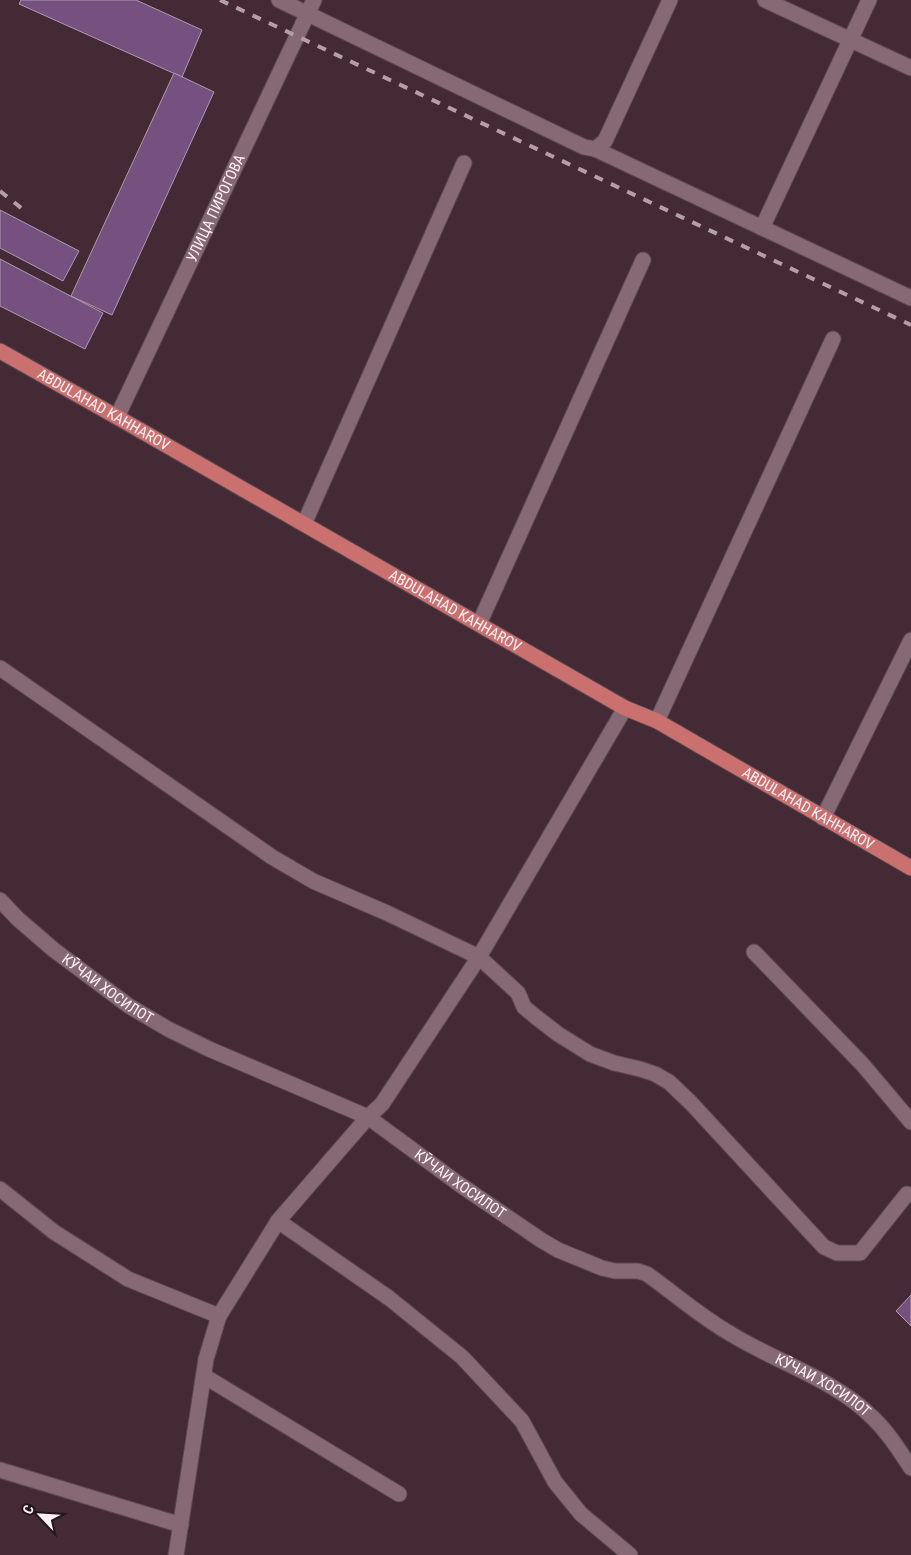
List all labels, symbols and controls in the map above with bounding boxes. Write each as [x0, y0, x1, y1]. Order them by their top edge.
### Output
street label: УЛИЦА ПИРОГОВА [183, 151, 249, 265]
street label: ABDULAHAD KAHHAROV [34, 365, 173, 455]
street label: ABDULAHAD KAHHAROV [386, 566, 525, 656]
street label: ABDULAHAD KAHHAROV [739, 763, 878, 854]
street label: КӮЧАИ ХОСИЛОТ [58, 950, 157, 1027]
street label: КӮЧАИ ХОСИЛОТ [411, 1145, 510, 1223]
street label: КӮЧАИ ХОСИЛОТ [772, 1350, 875, 1420]
north arrow [15, 1490, 65, 1540]
text: С [19, 1502, 37, 1517]

